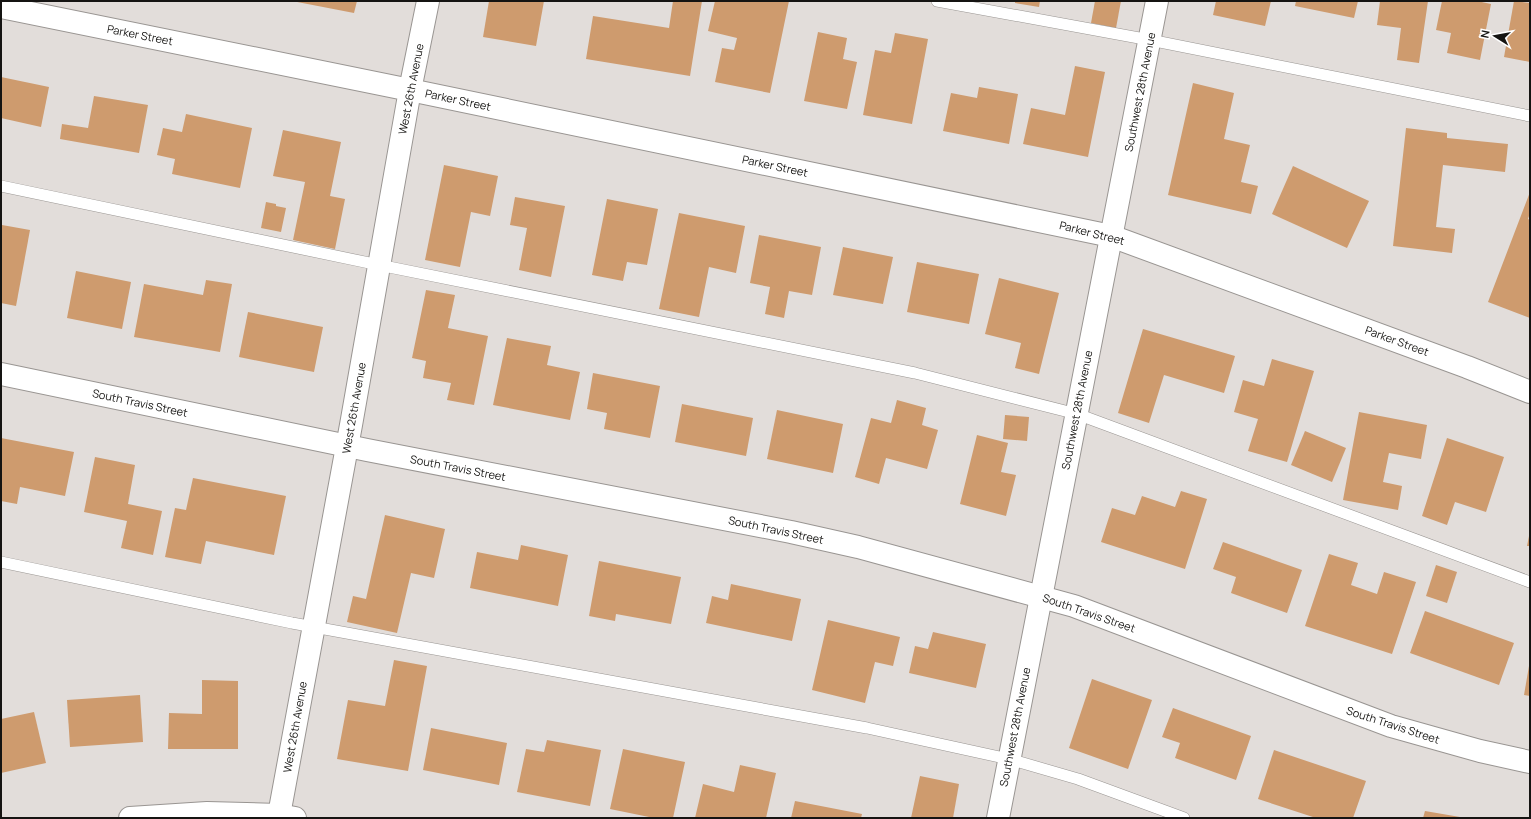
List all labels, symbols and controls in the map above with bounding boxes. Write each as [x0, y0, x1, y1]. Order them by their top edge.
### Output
north arrow [1475, 16, 1515, 56]
street label: Parker Street [106, 21, 174, 48]
text: N [1477, 29, 1493, 39]
street label: Southwest 28th Avenue [1121, 30, 1159, 153]
street label: West 26th Avenue [394, 42, 427, 136]
street label: Parker Street [424, 85, 492, 114]
street label: Parker Street [741, 151, 809, 180]
street label: Parker Street [1058, 217, 1126, 248]
street label: Parker Street [1363, 322, 1431, 359]
street label: Southwest 28th Avenue [1058, 348, 1096, 471]
street label: West 26th Avenue [338, 361, 369, 455]
street label: South Travis Street [91, 385, 189, 420]
street label: South Travis Street [409, 451, 507, 484]
street label: South Travis Street [727, 512, 825, 547]
street label: South Travis Street [1041, 590, 1137, 635]
street label: Southwest 28th Avenue [996, 665, 1034, 788]
street label: West 26th Avenue [279, 680, 310, 774]
street label: South Travis Street [1345, 702, 1442, 747]

